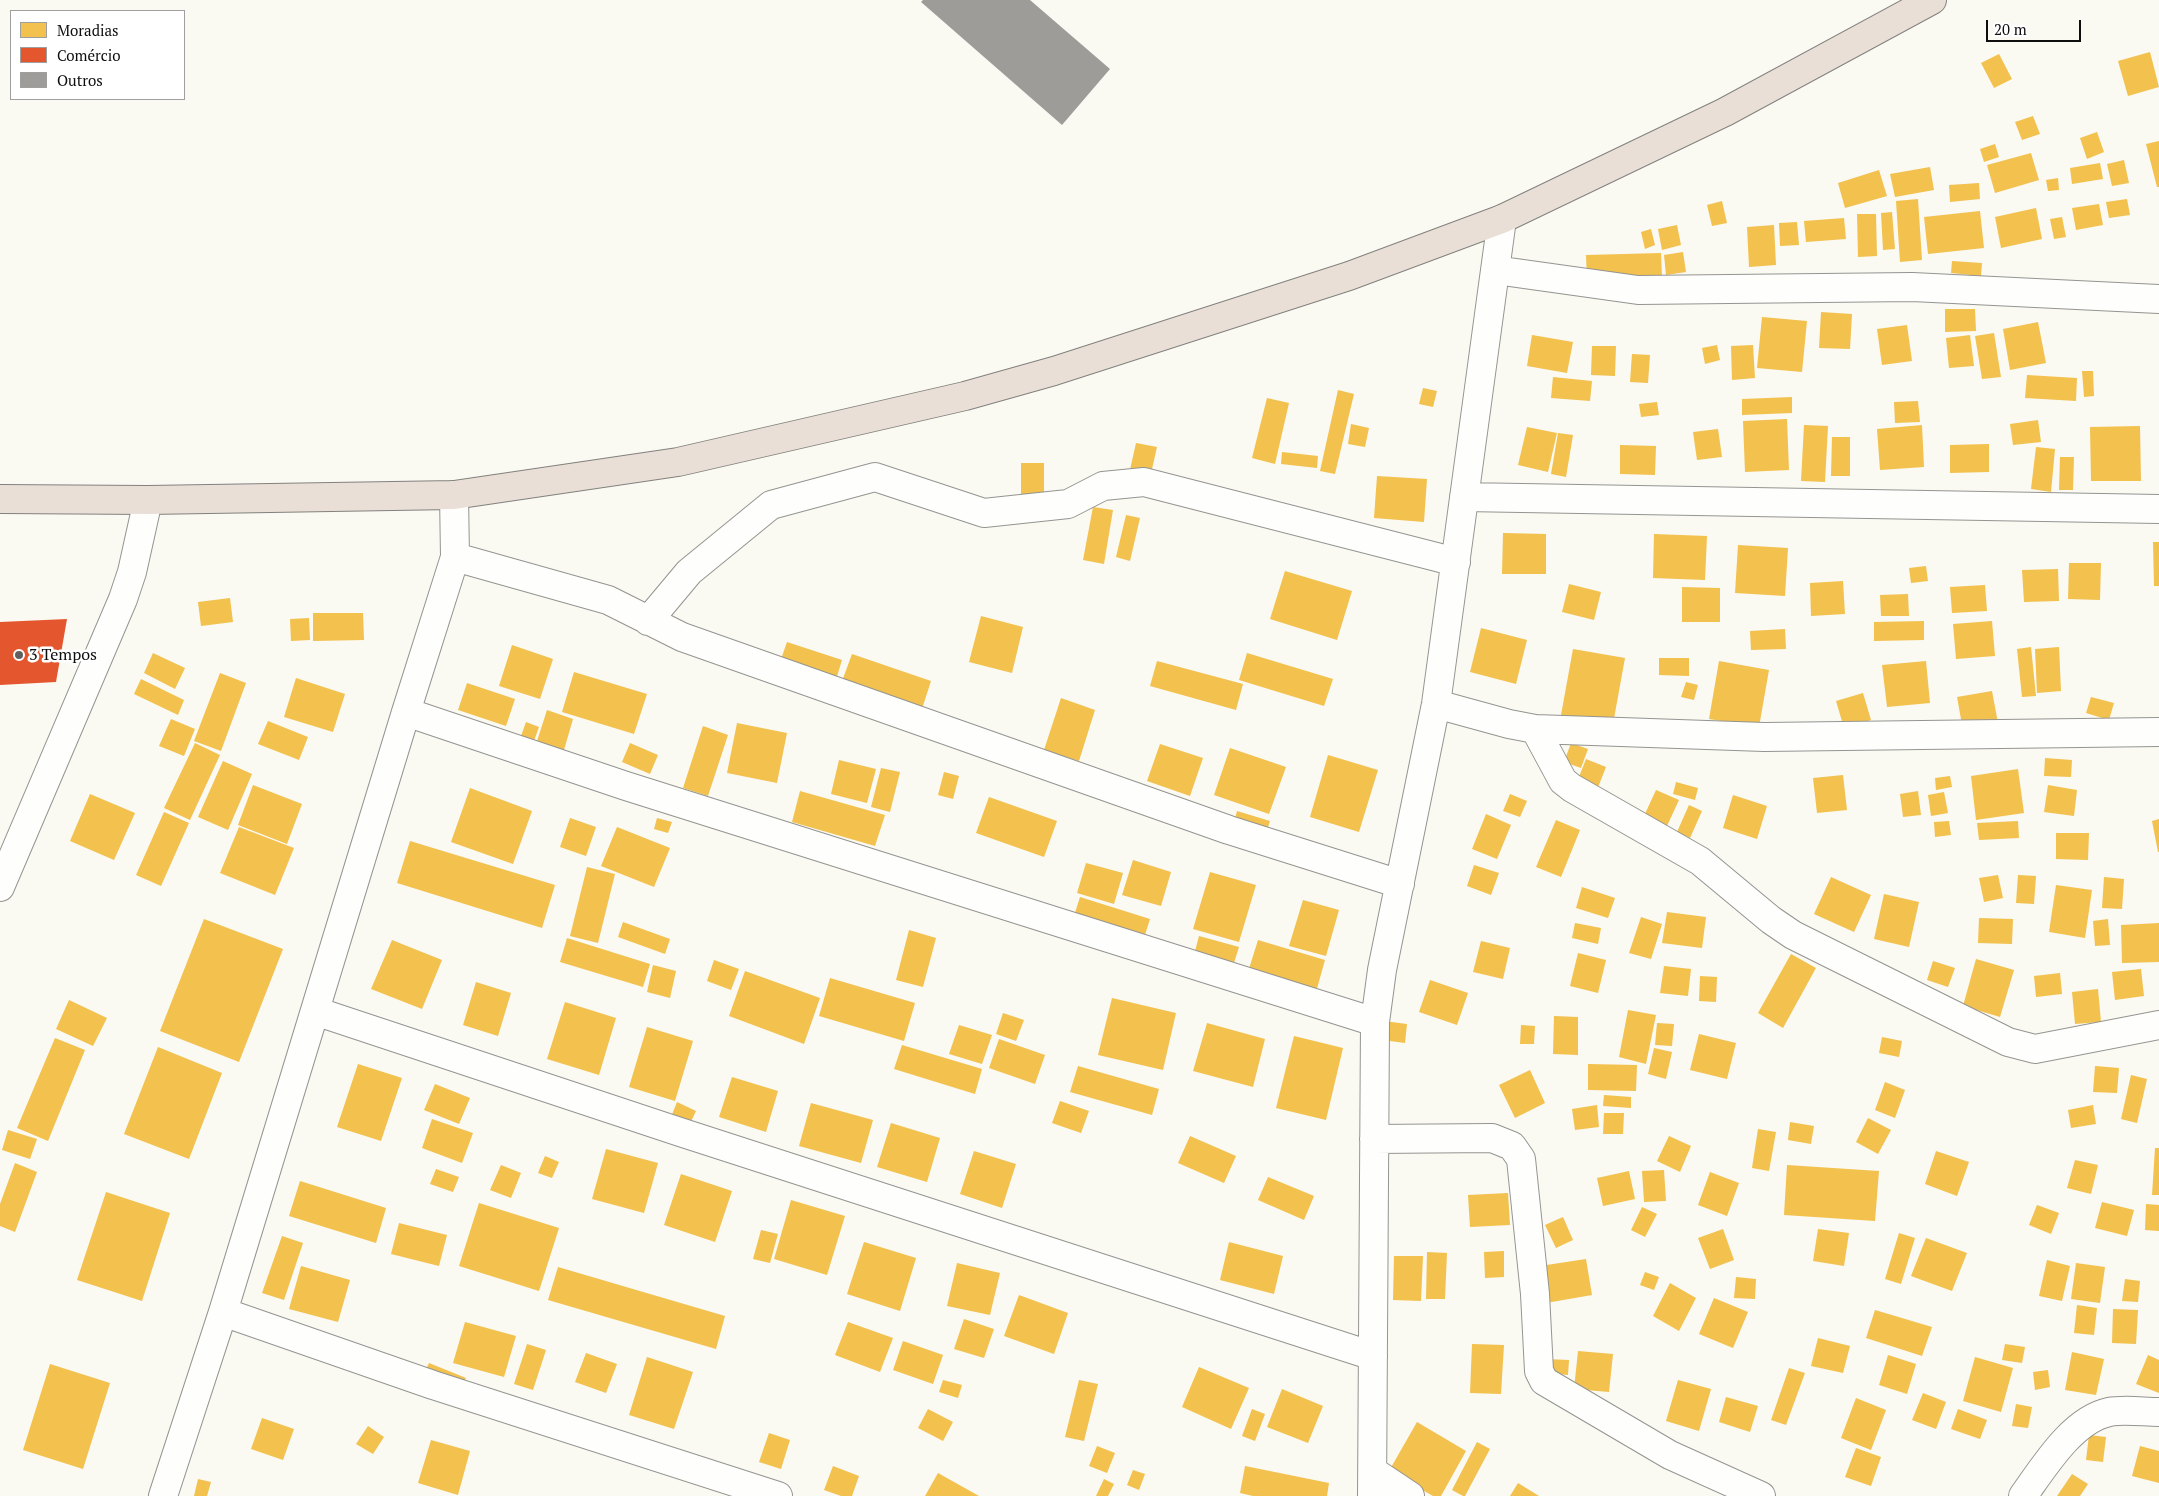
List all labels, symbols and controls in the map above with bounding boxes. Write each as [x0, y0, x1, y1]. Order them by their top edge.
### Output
legend [10, 10, 185, 100]
scale bar [1989, 10, 2084, 42]
text: 20 m [1994, 19, 2027, 39]
text: Moradias [57, 20, 119, 40]
text: Comércio [57, 45, 121, 65]
text: Outros [57, 70, 103, 90]
place label: 3 Tempos [29, 645, 97, 665]
marker: 3 Tempos [13, 649, 25, 661]

